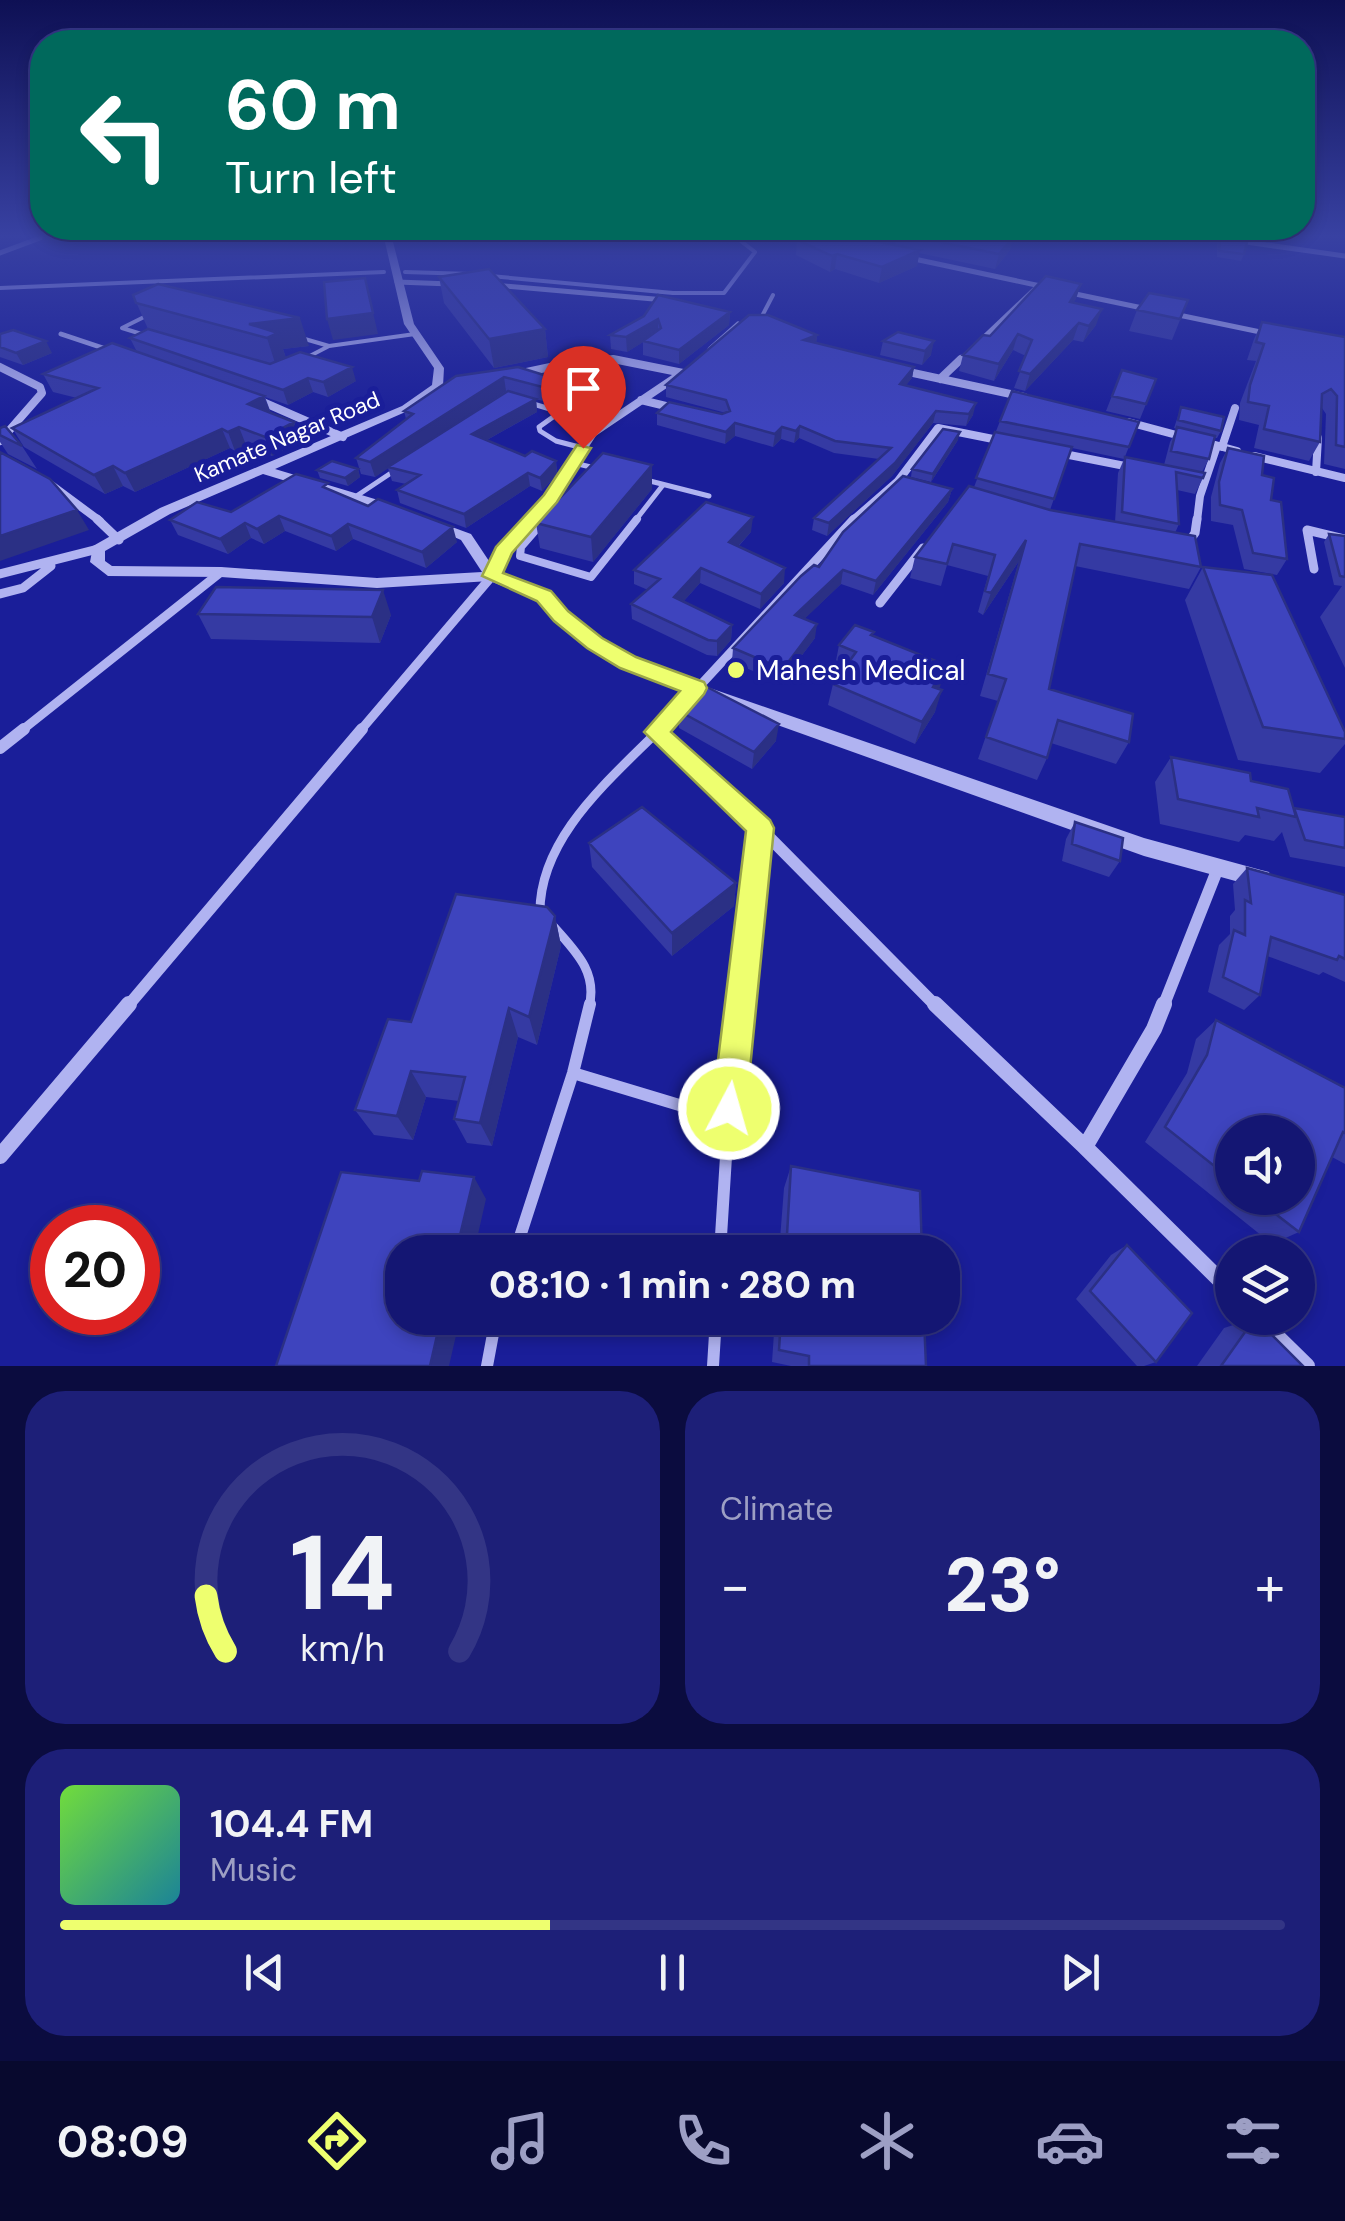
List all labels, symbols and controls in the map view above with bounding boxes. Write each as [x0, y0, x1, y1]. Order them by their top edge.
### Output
text: 60 m [225, 60, 401, 151]
icon: left [60, 70, 190, 200]
text: Turn left [225, 148, 397, 207]
pin [541, 346, 626, 449]
icon: arrive [556, 361, 611, 416]
street label: Kamate Nagar Road [190, 385, 384, 489]
place label: Mahesh Medical [756, 652, 966, 689]
marker: Mahesh Medical [725, 659, 747, 681]
position arrow [677, 1057, 781, 1161]
map controls [1215, 1115, 1315, 1335]
button: sound [1215, 1115, 1315, 1215]
speed limit sign: 20 [30, 1205, 160, 1335]
button: layers [1215, 1235, 1315, 1335]
text: 08:10 · 1 min · 280 m [489, 1260, 856, 1310]
text: Climate [720, 1488, 834, 1530]
text: 14 [290, 1506, 395, 1641]
text: 23° [944, 1537, 1061, 1634]
text: − [720, 1550, 750, 1622]
text: + [1255, 1550, 1285, 1622]
text: km/h [300, 1626, 385, 1672]
text: 104.4 FM [210, 1799, 373, 1849]
text: Music [210, 1849, 297, 1891]
icon: previous [237, 1945, 292, 2000]
icon: pause [645, 1945, 700, 2000]
icon: next [1053, 1945, 1108, 2000]
icon: directions [302, 2106, 372, 2176]
icon: music [485, 2106, 555, 2176]
icon: phone [668, 2106, 738, 2176]
icon: climate [852, 2106, 922, 2176]
icon: car [1035, 2106, 1105, 2176]
icon: filters [1218, 2106, 1288, 2176]
text: 08:09 [57, 2112, 189, 2171]

